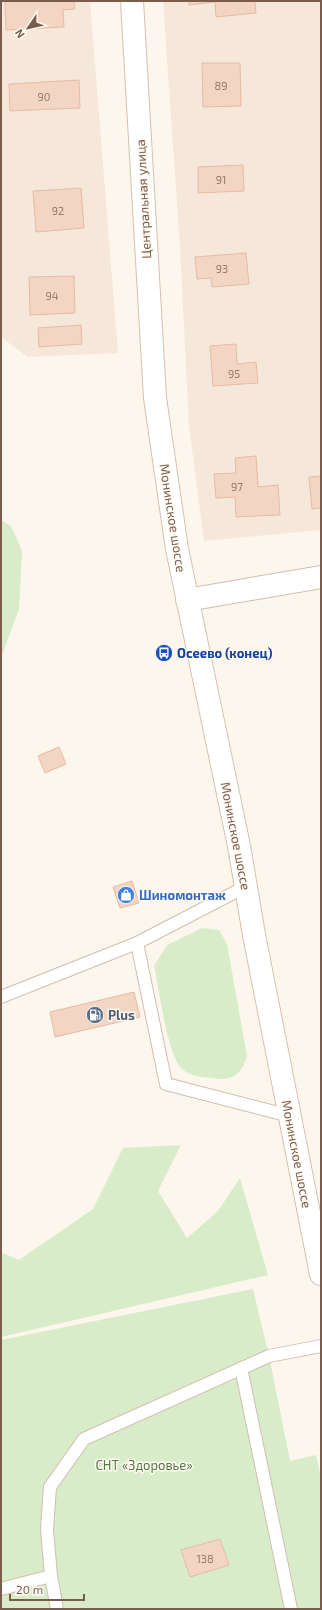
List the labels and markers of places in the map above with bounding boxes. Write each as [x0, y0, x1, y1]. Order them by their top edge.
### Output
bus stop icon: Осеево (конец) [154, 643, 174, 663]
place label: Осеево (конец) [177, 645, 273, 661]
shop icon: Шиномонтаж [116, 885, 136, 905]
place label: Шиномонтаж [139, 887, 226, 903]
fuel station icon: Plus [85, 1005, 105, 1025]
place label: Plus [108, 1007, 135, 1023]

